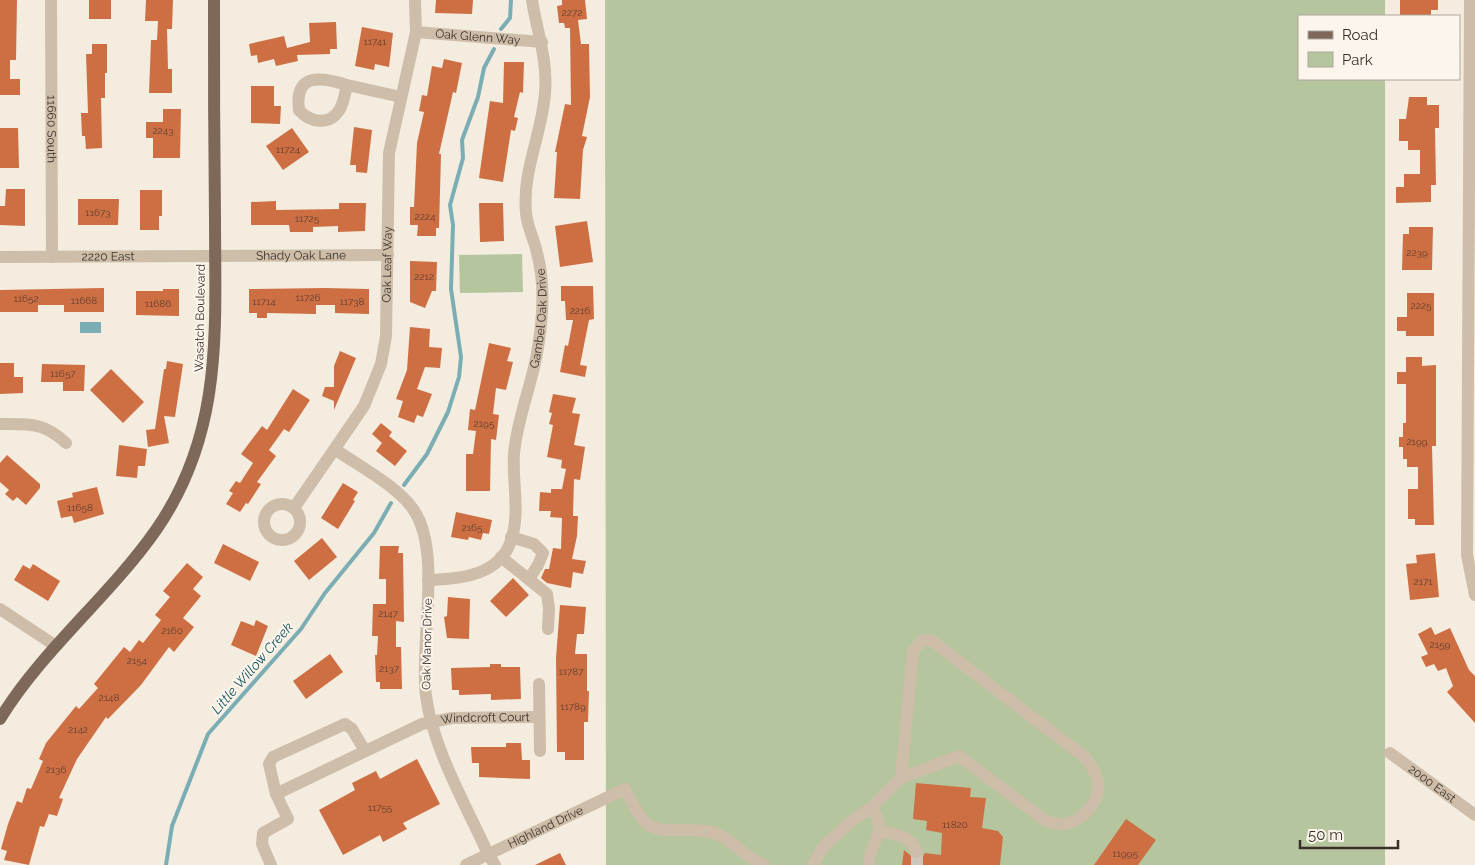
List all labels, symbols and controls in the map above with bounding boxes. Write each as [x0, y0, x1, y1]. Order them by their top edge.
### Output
house number: 2272 [562, 7, 582, 18]
legend [1298, 15, 1460, 80]
text: Road [1342, 26, 1378, 44]
street label: Oak Glenn Way [435, 27, 521, 47]
house number: 11741 [363, 36, 387, 47]
text: Park [1342, 51, 1373, 69]
street label: 11660 South [44, 95, 59, 163]
house number: 2243 [152, 125, 174, 136]
house number: 11724 [276, 144, 301, 155]
house number: 11673 [85, 207, 111, 218]
house number: 2224 [414, 211, 436, 222]
house number: 11725 [295, 213, 320, 224]
street label: Oak Leaf Way [380, 226, 395, 303]
house number: 2239 [1406, 247, 1428, 258]
street label: Shady Oak Lane [256, 248, 346, 263]
street label: 2220 East [82, 249, 134, 264]
street label: Wasatch Boulevard [192, 264, 208, 372]
street label: Gambel Oak Drive [527, 268, 549, 370]
house number: 2212 [414, 271, 434, 282]
house number: 11726 [295, 292, 321, 303]
house number: 11652 [13, 293, 39, 304]
house number: 11668 [71, 295, 97, 306]
house number: 11714 [252, 296, 276, 307]
house number: 11738 [339, 296, 365, 307]
house number: 11686 [145, 298, 171, 309]
house number: 2225 [1410, 300, 1432, 311]
house number: 2216 [570, 305, 590, 316]
house number: 11657 [50, 368, 76, 379]
house number: 2195 [474, 418, 495, 429]
house number: 2199 [1406, 436, 1428, 447]
house number: 11658 [67, 502, 93, 513]
house number: 2165 [462, 522, 483, 533]
house number: 2171 [1413, 576, 1433, 587]
street label: Oak Manor Drive [419, 598, 435, 690]
house number: 2147 [378, 608, 399, 619]
water label: Little Willow Creek [208, 619, 296, 717]
house number: 2160 [161, 625, 183, 636]
house number: 2159 [1430, 639, 1451, 650]
house number: 2154 [127, 655, 148, 666]
house number: 2137 [379, 663, 400, 674]
house number: 11787 [558, 666, 584, 677]
house number: 2148 [99, 692, 120, 703]
house number: 11789 [560, 701, 586, 712]
street label: Windcroft Court [439, 710, 530, 727]
house number: 2142 [68, 724, 88, 735]
street label: 2000 East [1406, 762, 1458, 806]
house number: 2136 [46, 764, 66, 775]
house number: 11755 [368, 802, 393, 813]
street label: Highland Drive [505, 803, 585, 851]
scale bar [1300, 818, 1398, 850]
house number: 11820 [942, 819, 968, 830]
text: 50 m [1308, 826, 1343, 844]
house number: 11995 [1112, 848, 1138, 859]

